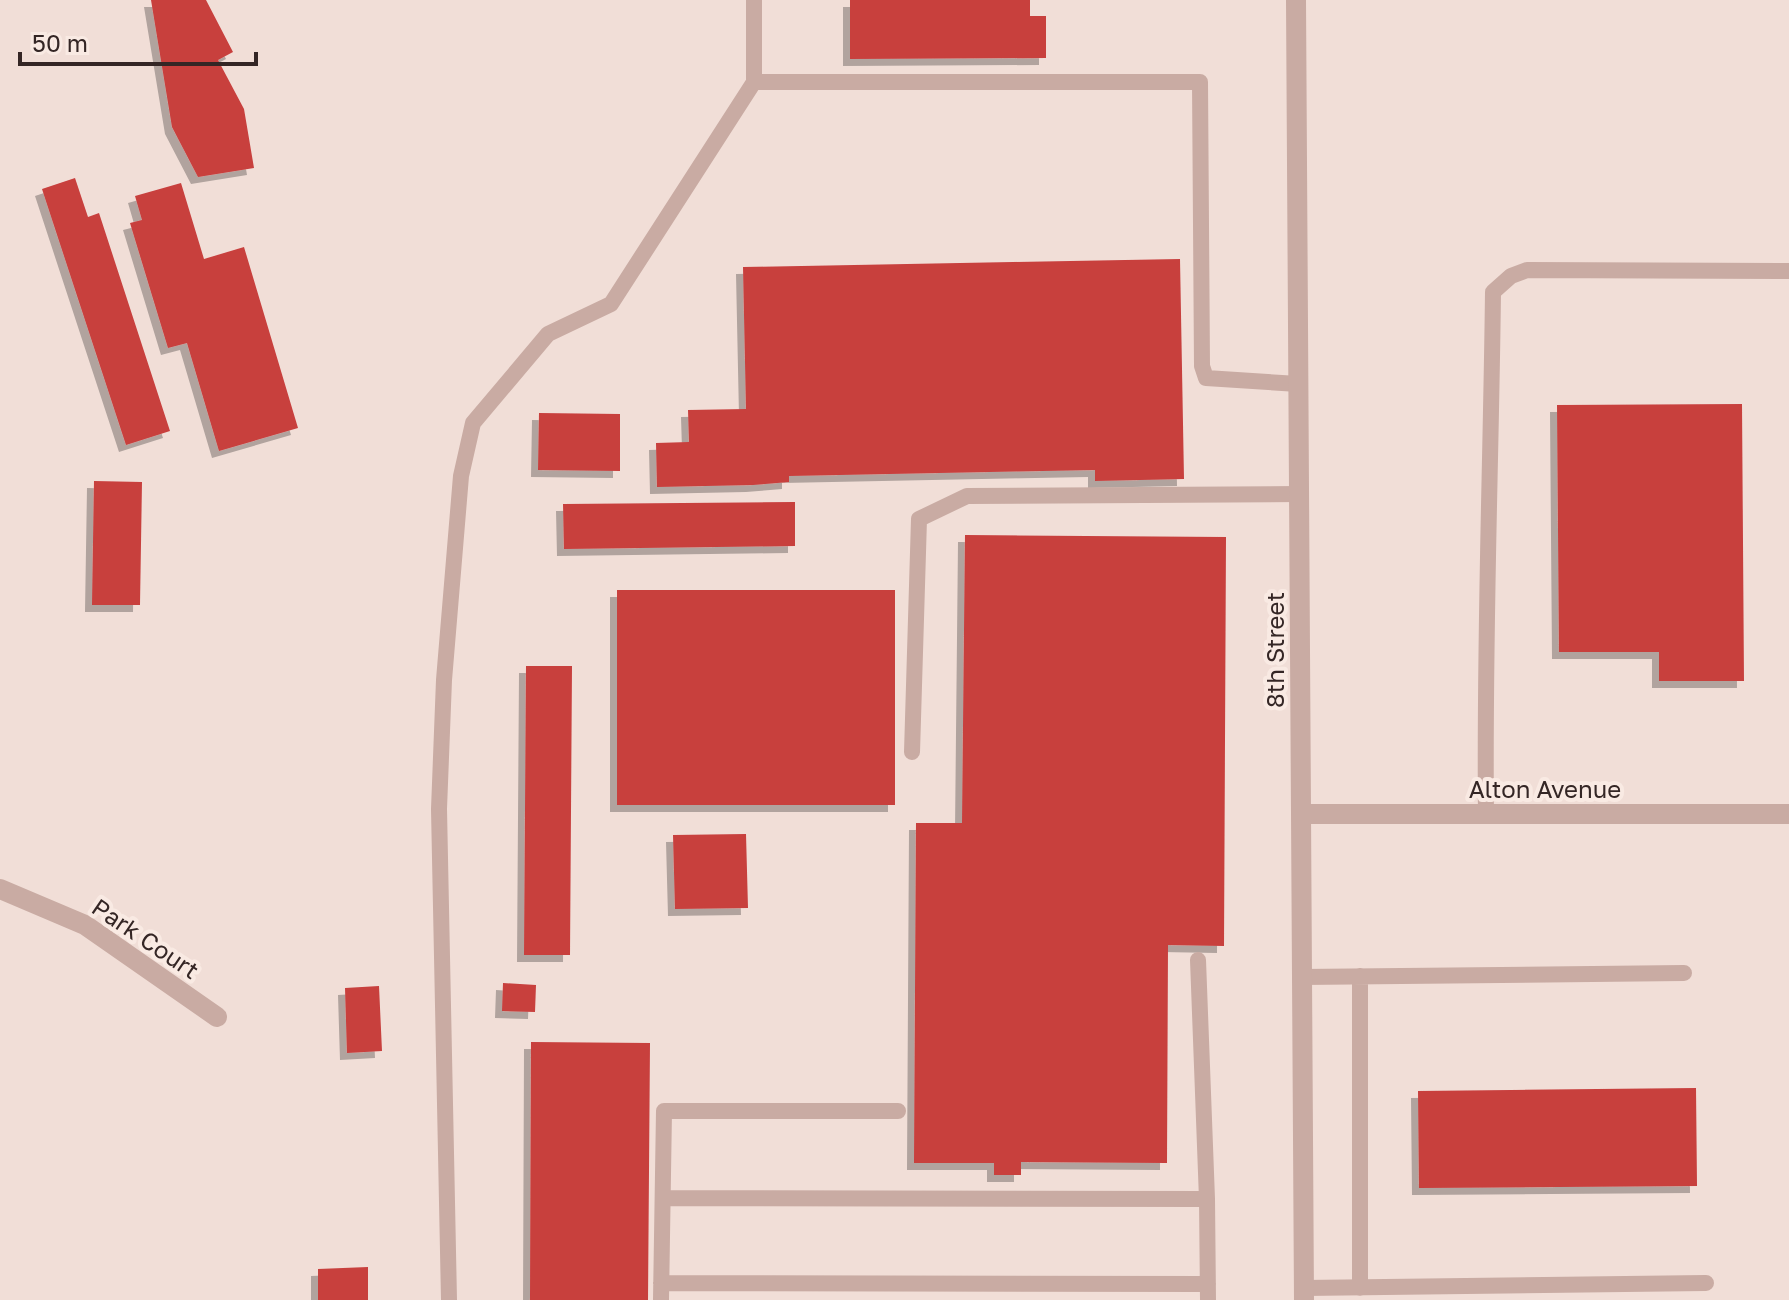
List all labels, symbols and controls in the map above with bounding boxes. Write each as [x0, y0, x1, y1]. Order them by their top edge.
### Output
scale bar [20, 16, 256, 66]
text: 50 m [32, 28, 88, 57]
street label: 8th Street [1260, 592, 1289, 708]
street label: Alton Avenue [1469, 774, 1621, 803]
street label: Park Court [87, 892, 205, 984]

